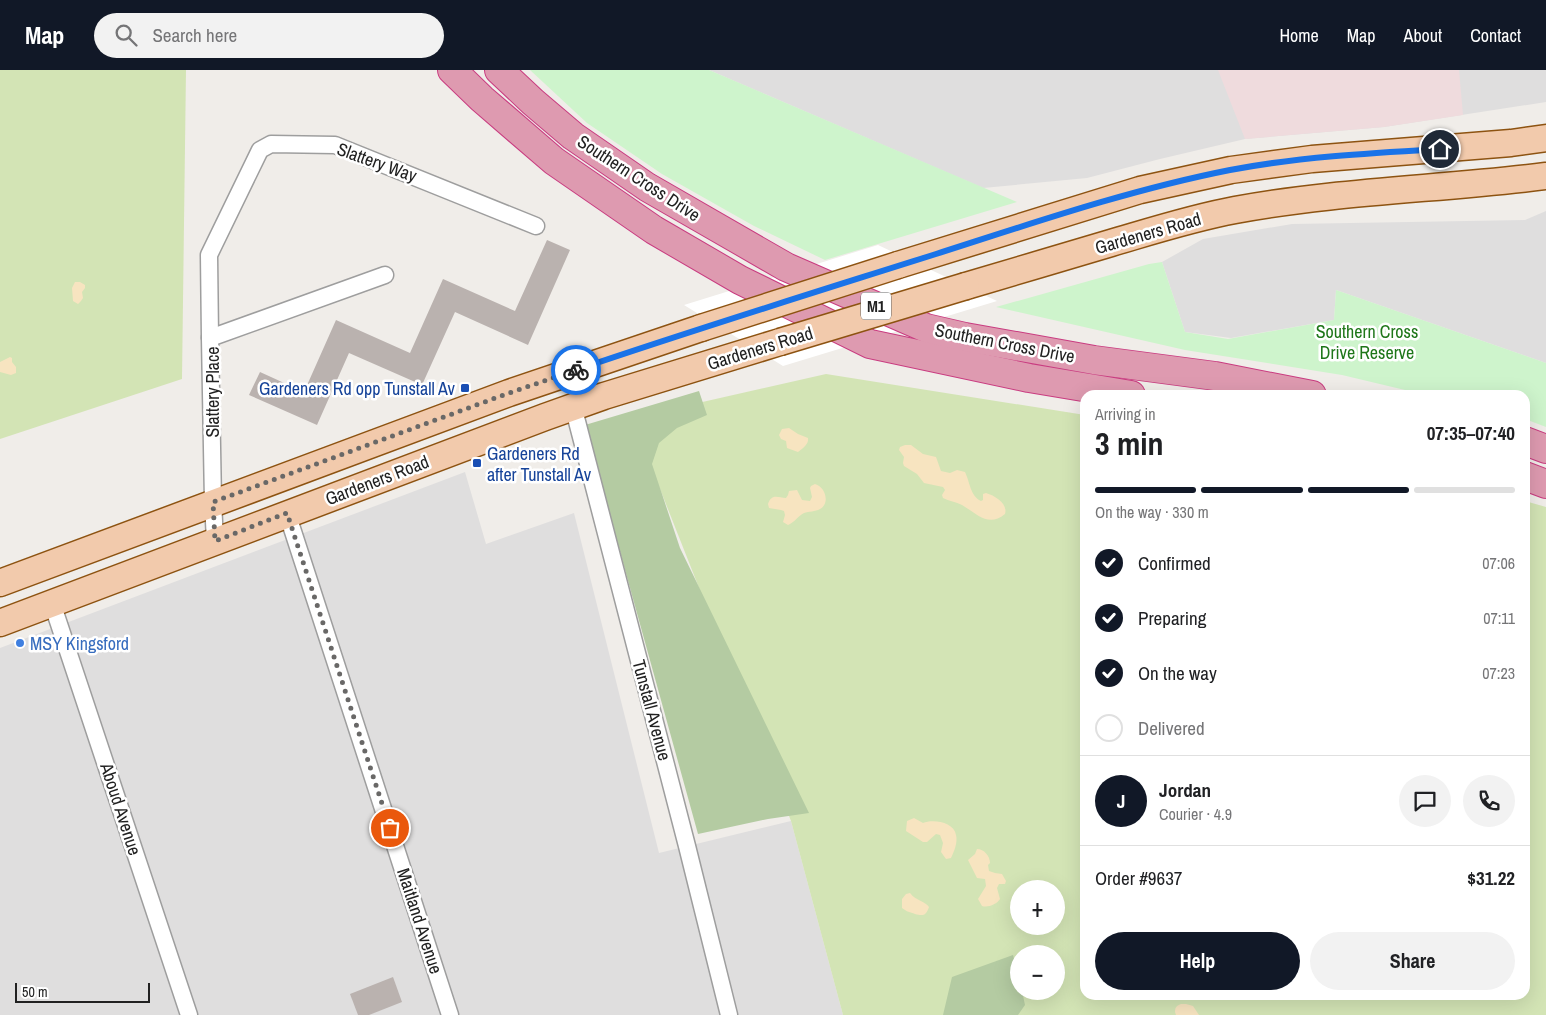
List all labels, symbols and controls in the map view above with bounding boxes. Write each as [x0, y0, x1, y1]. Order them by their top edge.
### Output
search box [94, 13, 444, 58]
text: Map [25, 19, 64, 51]
icon: search [112, 21, 140, 49]
text: Search here [152, 22, 237, 48]
text: Home [1279, 23, 1319, 48]
text: Map [1347, 23, 1376, 48]
text: About [1404, 23, 1442, 48]
text: Contact [1470, 23, 1521, 48]
pin [1419, 128, 1461, 170]
street label: Southern Cross Drive [573, 129, 705, 227]
icon: home [1426, 135, 1454, 163]
street label: Slattery Way [334, 136, 421, 188]
street label: Gardeners Road [1092, 206, 1204, 260]
road number: M1 [861, 292, 891, 320]
street label: Southern Cross Drive [933, 317, 1077, 369]
park label: Southern Cross Drive Reserve [1316, 319, 1418, 365]
street label: Gardeners Road [704, 320, 816, 376]
courier [551, 345, 601, 395]
street label: Slattery Place [200, 346, 225, 438]
icon: bike [562, 356, 590, 384]
place label: Gardeners Rd opp Tunstall Av [259, 376, 456, 401]
marker: Gardeners Rd opp Tunstall Av [459, 382, 471, 394]
text: Arriving in [1095, 403, 1156, 425]
text: 07:35–07:40 [1427, 420, 1515, 446]
text: 3 min [1095, 422, 1164, 465]
place label: Gardeners Rd after Tunstall Av [487, 441, 592, 487]
street label: Gardeners Road [322, 449, 432, 511]
marker: Gardeners Rd after Tunstall Av [471, 457, 483, 469]
text: On the way · 330 m [1095, 501, 1209, 523]
icon: check [1095, 549, 1123, 577]
text: Confirmed [1138, 550, 1211, 576]
text: 07:06 [1482, 552, 1515, 574]
icon: check [1095, 604, 1123, 632]
text: Preparing [1138, 605, 1206, 631]
text: 07:11 [1483, 607, 1515, 629]
place label: MSY Kingsford [30, 631, 129, 656]
marker: MSY Kingsford [14, 637, 26, 649]
street label: Tunstall Avenue [627, 657, 677, 763]
icon: check [1095, 659, 1123, 687]
text: On the way [1138, 660, 1217, 686]
text: 07:23 [1482, 662, 1515, 684]
text: Delivered [1138, 715, 1205, 741]
street label: Aboud Avenue [94, 759, 148, 858]
button: chat [1399, 775, 1451, 827]
button: phone [1463, 775, 1515, 827]
text: Jordan [1159, 777, 1211, 803]
text: J [1117, 788, 1125, 814]
text: Courier · 4.9 [1159, 803, 1232, 825]
pin [369, 807, 411, 849]
icon: bag [376, 814, 404, 842]
street label: Maitland Avenue [391, 865, 449, 977]
text: Order #9637 [1095, 865, 1182, 891]
text: $31.22 [1467, 865, 1515, 891]
map controls [1010, 880, 1065, 1000]
button: + [1010, 880, 1065, 935]
button: Help [1095, 932, 1300, 990]
button: Share [1310, 932, 1515, 990]
button: − [1010, 945, 1065, 1000]
scale bar [15, 980, 150, 1003]
text: 50 m [22, 983, 48, 1001]

